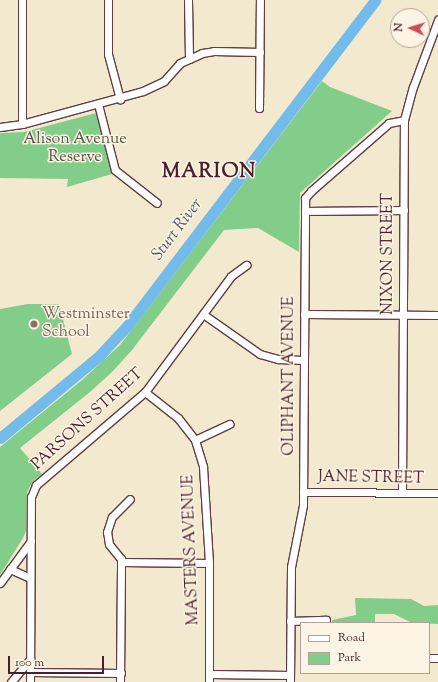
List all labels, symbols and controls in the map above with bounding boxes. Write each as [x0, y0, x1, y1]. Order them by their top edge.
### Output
north arrow [390, 8, 430, 48]
text: N [391, 22, 407, 32]
park label: Alison Avenue Reserve [23, 130, 127, 168]
district label: MARION [162, 160, 256, 184]
street label: NIXON STREET [379, 193, 399, 315]
water label: Sturt River [148, 195, 208, 265]
street label: OLIPHANT AVENUE [280, 296, 300, 456]
place label: Westminster School [42, 305, 130, 343]
marker: Westminster School [29, 319, 39, 329]
street label: PARSONS STREET [28, 365, 148, 475]
street label: JANE STREET [318, 468, 424, 490]
street label: MASTERS AVENUE [180, 474, 204, 626]
legend [300, 622, 430, 674]
text: Road [338, 629, 365, 647]
scale bar [10, 648, 106, 674]
text: Park [338, 649, 361, 667]
text: 100 m [15, 654, 44, 672]

